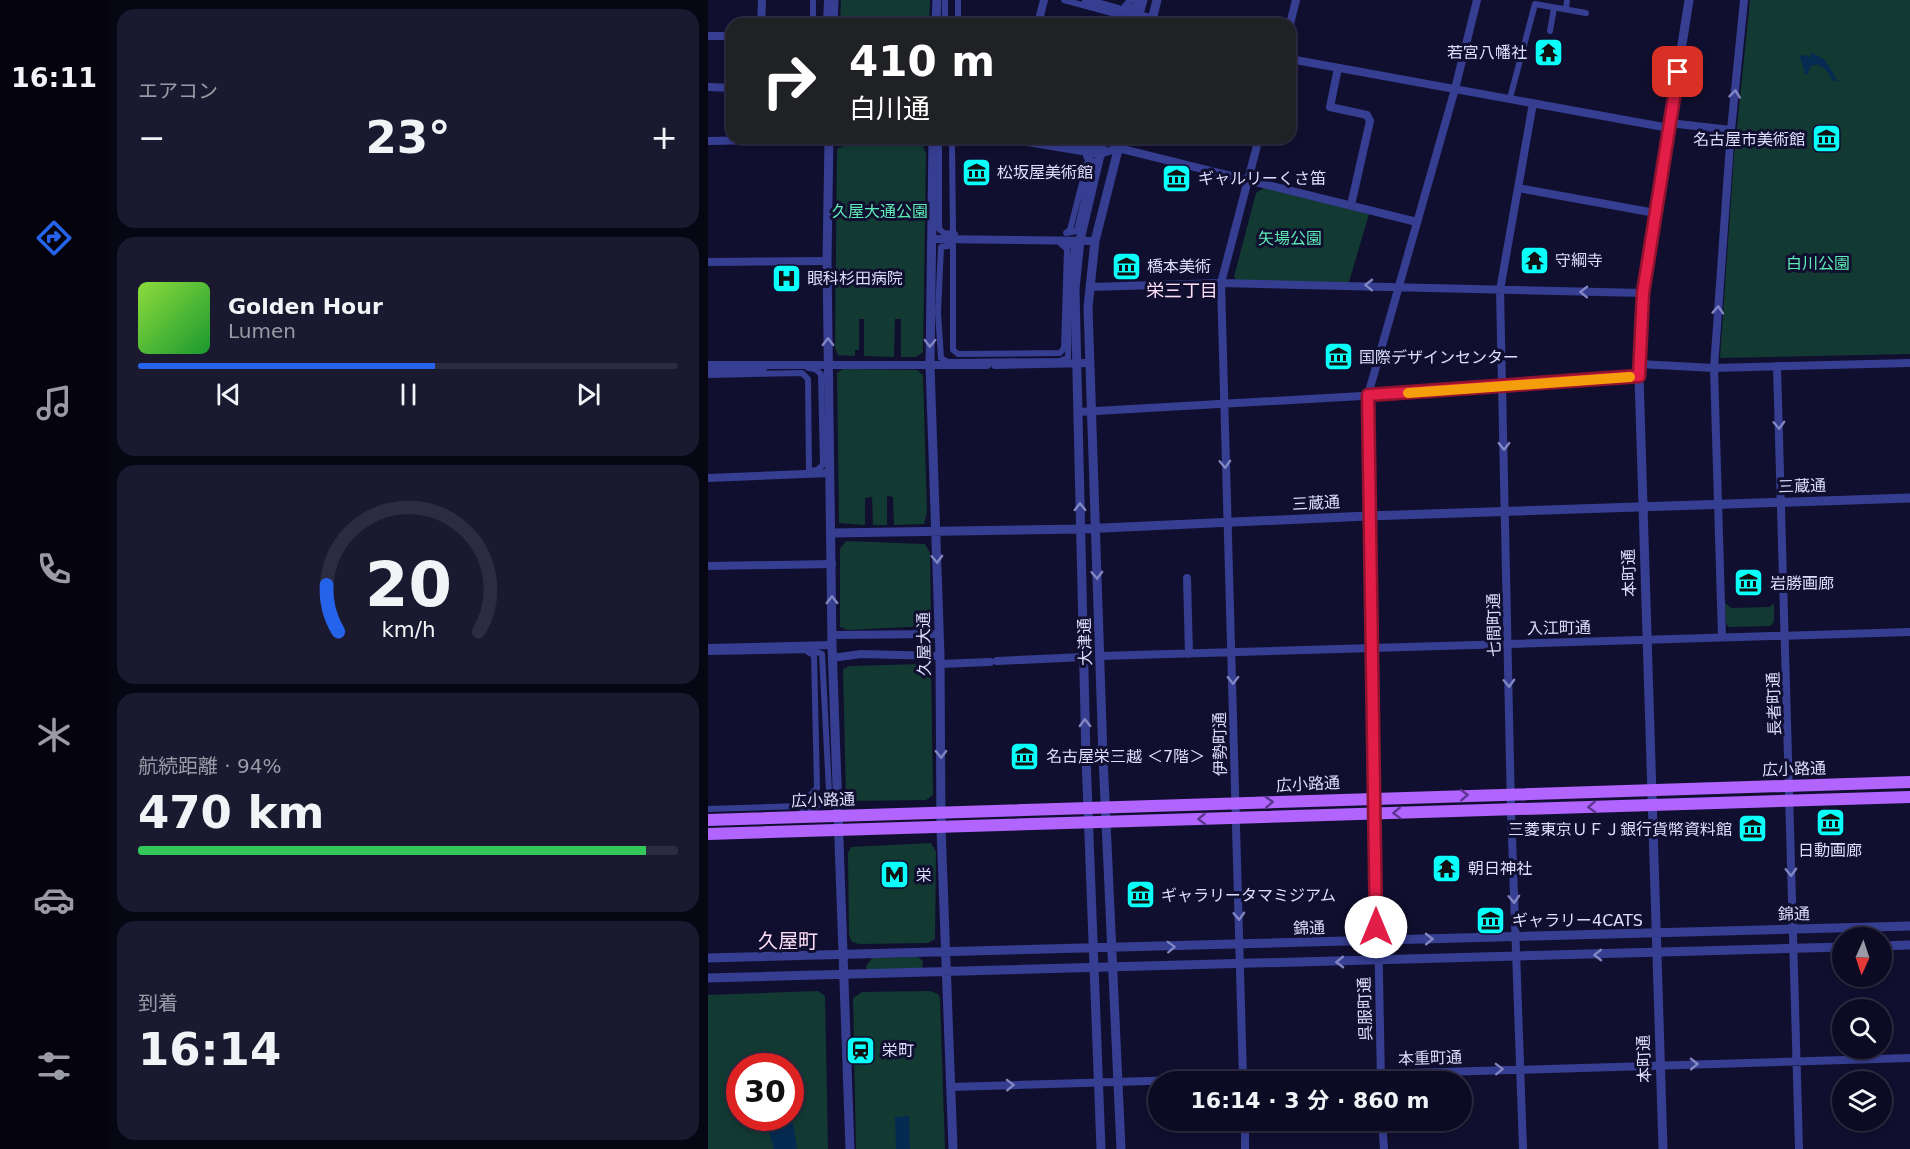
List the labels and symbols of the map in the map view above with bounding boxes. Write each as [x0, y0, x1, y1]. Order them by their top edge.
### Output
temple icon: 若宮八幡社 [1532, 36, 1564, 68]
place label: 若宮八幡社 [1447, 43, 1527, 62]
pin [1652, 46, 1703, 97]
one-way arrow [1728, 90, 1740, 99]
museum icon: 名古屋市美術館 [1810, 123, 1842, 155]
place label: 名古屋市美術館 [1693, 130, 1805, 149]
museum icon: 松坂屋美術館 [960, 156, 992, 188]
museum icon: ギャルリーくさ笛 [1161, 162, 1193, 194]
place label: 松坂屋美術館 [997, 163, 1093, 182]
place label: ギャルリーくさ笛 [1198, 169, 1326, 188]
park label: 久屋大通公園 [832, 202, 928, 221]
park label: 矢場公園 [1258, 229, 1322, 248]
temple icon: 守綱寺 [1518, 244, 1550, 276]
museum icon: 橋本美術 [1110, 250, 1142, 282]
place label: 守綱寺 [1555, 251, 1603, 270]
park label: 白川公園 [1786, 254, 1850, 273]
place label: 橋本美術 [1147, 257, 1211, 276]
hospital icon: 眼科杉田病院 [770, 262, 802, 294]
place label: 眼科杉田病院 [807, 269, 903, 288]
one-way arrow [1364, 279, 1373, 292]
district label: 栄三丁目 [1146, 280, 1218, 301]
one-way arrow [1580, 285, 1589, 298]
one-way arrow [1712, 305, 1725, 314]
one-way arrow [822, 337, 834, 346]
one-way arrow [924, 339, 937, 348]
museum icon: 国際デザインセンター [1322, 341, 1354, 373]
place label: 国際デザインセンター [1359, 348, 1519, 367]
one-way arrow [1773, 420, 1785, 429]
one-way arrow [1497, 442, 1510, 451]
one-way arrow [1219, 459, 1232, 468]
street label: 三蔵通 [1778, 476, 1826, 496]
street label: 三蔵通 [1292, 492, 1340, 514]
one-way arrow [1074, 502, 1086, 511]
street label: 本町通 [1619, 549, 1639, 597]
one-way arrow [930, 555, 943, 564]
museum icon: 岩勝画廊 [1733, 567, 1765, 599]
one-way arrow [1091, 570, 1104, 579]
place label: 岩勝画廊 [1770, 574, 1834, 593]
street label: 七間町通 [1484, 593, 1504, 657]
one-way arrow [826, 595, 838, 604]
street label: 久屋大通 [914, 612, 934, 676]
street label: 大津通 [1075, 618, 1095, 666]
street label: 入江町通 [1527, 618, 1591, 638]
street label: 長者町通 [1763, 672, 1785, 736]
one-way arrow [1226, 675, 1239, 684]
one-way arrow [1503, 679, 1516, 688]
street label: 伊勢町通 [1210, 712, 1230, 776]
one-way arrow [1079, 718, 1091, 727]
museum icon: 名古屋栄三越 ＜7階＞ [1009, 740, 1041, 772]
place label: 名古屋栄三越 ＜7階＞ [1046, 747, 1205, 766]
one-way arrow [935, 750, 947, 759]
street label: 広小路通 [1762, 758, 1826, 780]
street label: 広小路通 [1276, 773, 1340, 795]
street label: 広小路通 [791, 789, 855, 811]
one-way arrow [1459, 789, 1468, 801]
one-way arrow [1265, 796, 1274, 809]
one-way arrow [1588, 801, 1597, 813]
museum icon: 日動画廊 [1814, 806, 1846, 838]
one-way arrow [1393, 807, 1402, 820]
one-way arrow [1198, 813, 1207, 826]
museum icon: 三菱東京ＵＦＪ銀行貨幣資料館 [1737, 813, 1769, 845]
place label: 三菱東京ＵＦＪ銀行貨幣資料館 [1508, 820, 1732, 839]
place label: 日動画廊 [1798, 841, 1862, 860]
temple icon: 朝日神社 [1431, 852, 1463, 884]
metro station icon: 栄 [879, 859, 911, 891]
place label: 朝日神社 [1468, 859, 1532, 878]
place label: 栄 [916, 866, 932, 885]
one-way arrow [1785, 867, 1798, 876]
museum icon: ギャラリータマミジアム [1124, 879, 1156, 911]
place label: ギャラリータマミジアム [1161, 886, 1336, 905]
position arrow [1344, 895, 1408, 959]
one-way arrow [1508, 895, 1521, 904]
museum icon: ギャラリー4CATS [1475, 904, 1507, 936]
street label: 錦通 [1778, 904, 1810, 924]
place label: ギャラリー4CATS [1512, 911, 1643, 930]
one-way arrow [1233, 912, 1245, 921]
street label: 錦通 [1293, 918, 1325, 938]
north arrow [1832, 927, 1892, 987]
district label: 久屋町 [758, 929, 818, 953]
one-way arrow [1425, 933, 1434, 946]
one-way arrow [1167, 941, 1176, 953]
one-way arrow [1593, 949, 1602, 961]
one-way arrow [1335, 955, 1344, 968]
street label: 呉服町通 [1354, 977, 1376, 1041]
station icon: 栄町 [845, 1034, 877, 1066]
street label: 本町通 [1634, 1035, 1654, 1083]
place label: 栄町 [882, 1041, 914, 1060]
street label: 本重町通 [1398, 1047, 1462, 1069]
speed limit sign: 30 [726, 1053, 804, 1131]
one-way arrow [1689, 1058, 1698, 1070]
one-way arrow [1494, 1063, 1503, 1076]
one-way arrow [1005, 1078, 1014, 1091]

